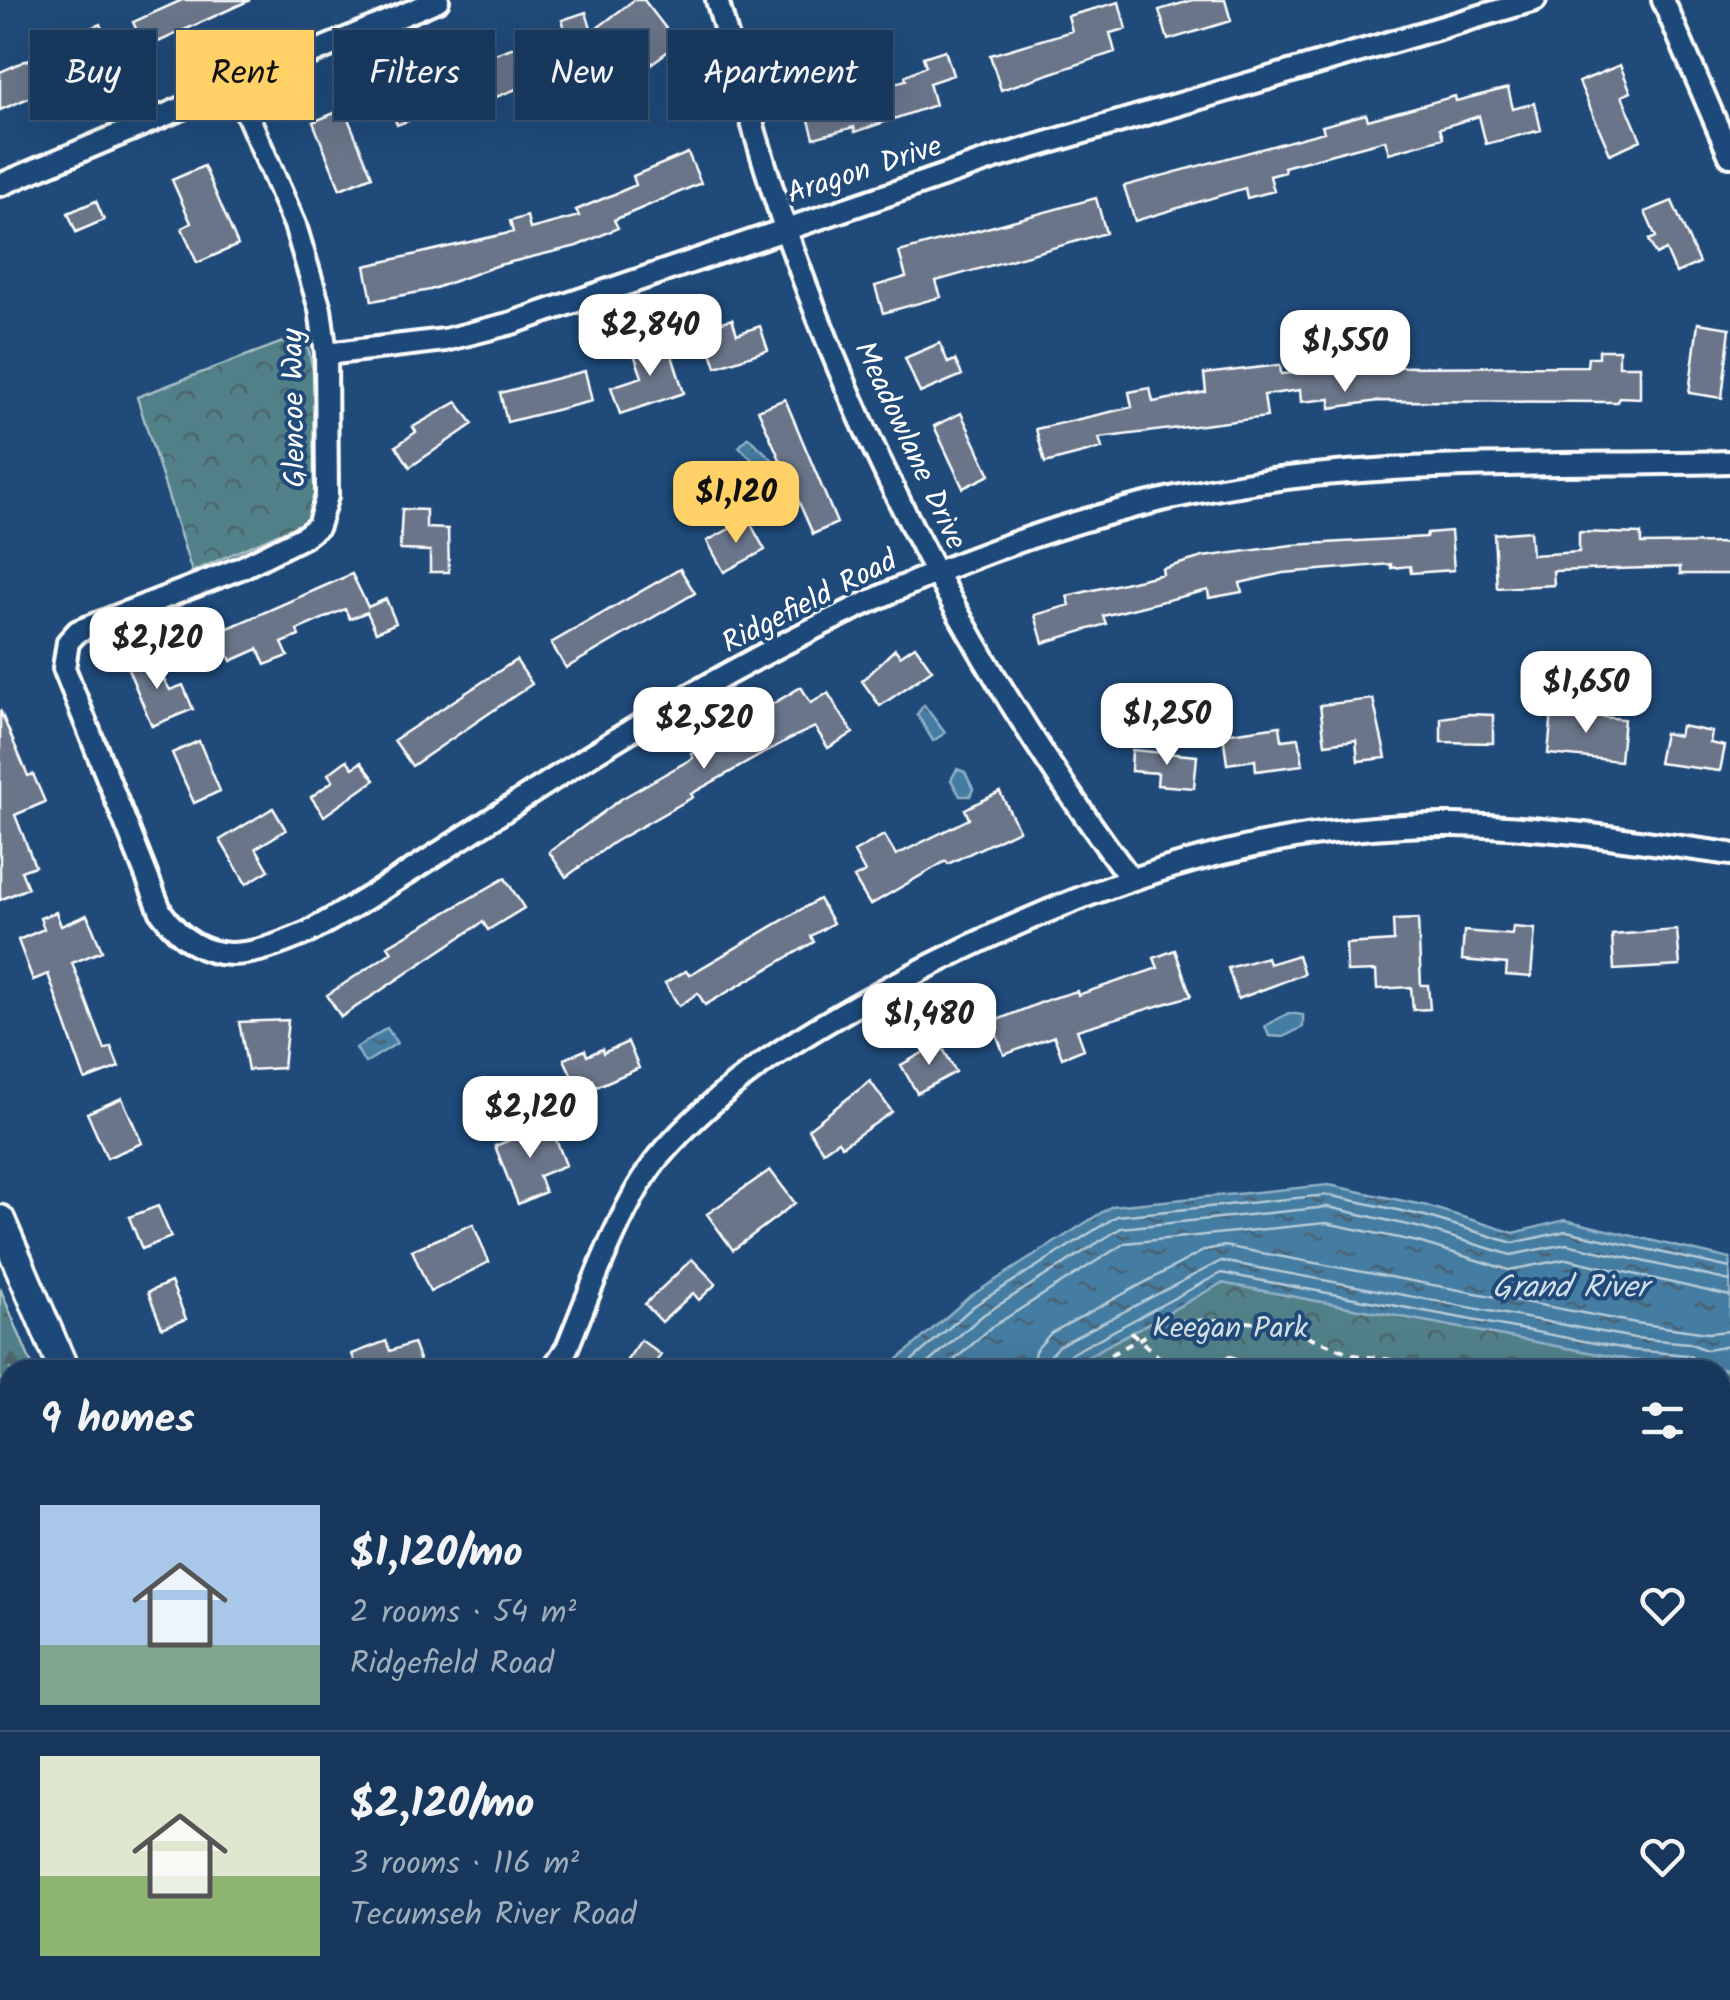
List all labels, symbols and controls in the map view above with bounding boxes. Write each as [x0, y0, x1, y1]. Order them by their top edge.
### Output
chip: Buy [30, 30, 156, 120]
chip: Rent [176, 30, 314, 120]
chip: Filters [334, 30, 495, 120]
chip: New [515, 30, 648, 120]
chip: Apartment [668, 30, 893, 120]
street label: Aragon Drive [781, 123, 948, 219]
pin: $2,840 [569, 294, 731, 379]
text: $2,840 [601, 301, 699, 352]
pin: $1,550 [1264, 310, 1426, 395]
text: $1,550 [1302, 317, 1388, 368]
street label: Glencoe Way [270, 327, 320, 488]
street label: Meadowlane Drive [840, 334, 979, 558]
pin: $1,120 [655, 461, 817, 546]
text: $1,120 [695, 468, 777, 519]
street label: Ridgefield Road [714, 538, 907, 668]
pin: $2,120 [76, 607, 238, 692]
text: $2,120 [112, 614, 202, 665]
pin: $1,650 [1505, 651, 1667, 736]
text: $1,650 [1543, 658, 1629, 709]
pin: $1,250 [1086, 683, 1248, 768]
pin: $2,520 [623, 687, 785, 772]
text: $1,250 [1123, 690, 1211, 741]
text: $2,520 [655, 694, 753, 745]
pin: $1,480 [848, 983, 1010, 1068]
text: $1,480 [884, 990, 974, 1041]
pin: $2,120 [449, 1076, 611, 1161]
text: $2,120 [485, 1083, 575, 1134]
water label: Grand River [1492, 1263, 1654, 1314]
park label: Keegan Park [1152, 1305, 1309, 1353]
text: 9 homes [40, 1387, 195, 1454]
icon: filters [1635, 1393, 1690, 1448]
text: $1,120/mo [350, 1521, 523, 1588]
icon: home [120, 1545, 240, 1665]
icon: heart [1635, 1578, 1690, 1633]
text: 2 rooms · 54 m² [350, 1588, 576, 1639]
text: Ridgefield Road [350, 1639, 554, 1690]
text: $2,120/mo [350, 1772, 534, 1839]
icon: home [120, 1796, 240, 1916]
icon: heart [1635, 1829, 1690, 1884]
text: 3 rooms · 116 m² [350, 1839, 579, 1890]
text: Tecumseh River Road [350, 1890, 636, 1941]

